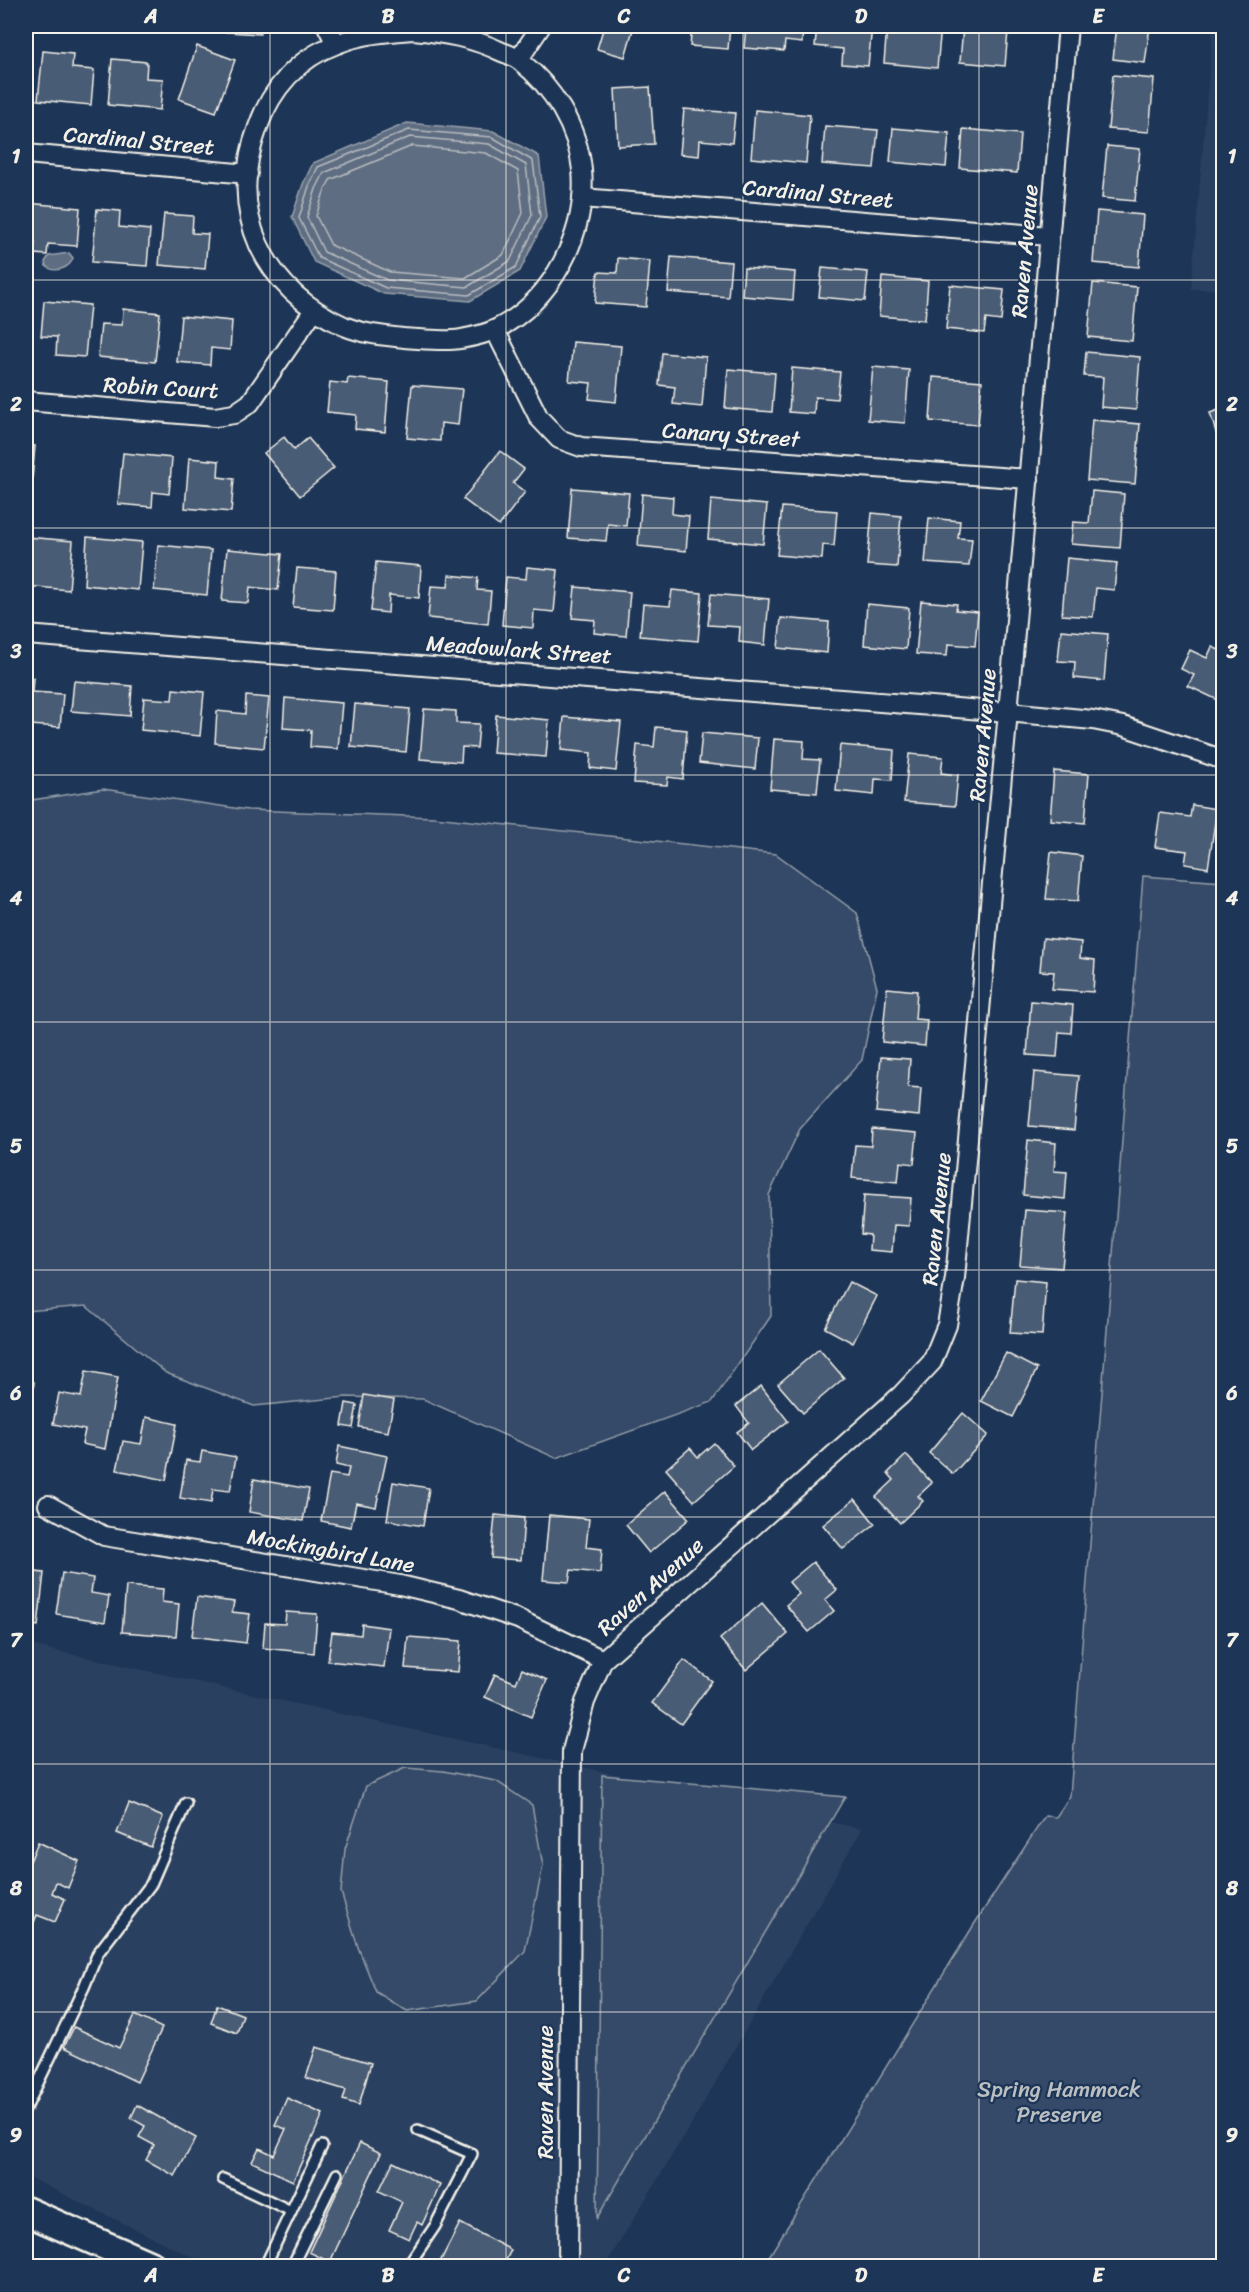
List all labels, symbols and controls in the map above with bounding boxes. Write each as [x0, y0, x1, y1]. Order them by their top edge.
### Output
text: A [143, 0, 158, 34]
text: B [382, 0, 395, 34]
text: C [617, 0, 631, 34]
text: D [855, 0, 868, 34]
text: E [1092, 0, 1105, 34]
street label: Cardinal Street [62, 114, 216, 167]
text: 1 [12, 139, 21, 174]
text: 1 [1228, 139, 1237, 174]
street label: Cardinal Street [741, 167, 895, 220]
street label: Raven Avenue [999, 183, 1050, 319]
street label: Robin Court [102, 365, 220, 410]
text: 2 [9, 387, 22, 422]
text: 2 [1225, 387, 1238, 422]
street label: Canary Street [661, 410, 802, 459]
street label: Meadowlark Street [425, 624, 613, 675]
text: 3 [10, 634, 22, 669]
text: 3 [1226, 634, 1238, 669]
street label: Raven Avenue [957, 667, 1008, 803]
text: 4 [9, 881, 23, 916]
text: 4 [1225, 881, 1239, 916]
text: 5 [10, 1129, 22, 1164]
text: 5 [1226, 1129, 1238, 1164]
street label: Raven Avenue [910, 1151, 963, 1288]
text: 6 [9, 1376, 22, 1411]
text: 6 [1225, 1376, 1238, 1411]
street label: Mockingbird Lane [244, 1517, 418, 1584]
street label: Raven Avenue [588, 1527, 713, 1646]
text: 7 [10, 1623, 23, 1658]
text: 7 [1226, 1623, 1239, 1658]
text: 8 [9, 1871, 23, 1906]
text: 8 [1225, 1871, 1239, 1906]
street label: Raven Avenue [526, 2025, 565, 2159]
park label: Spring Hammock Preserve [977, 2070, 1141, 2134]
text: 9 [10, 2118, 22, 2153]
text: 9 [1226, 2118, 1238, 2153]
text: A [143, 2258, 158, 2292]
text: B [382, 2258, 395, 2292]
text: C [617, 2258, 631, 2292]
text: D [855, 2258, 868, 2292]
text: E [1092, 2258, 1105, 2292]

